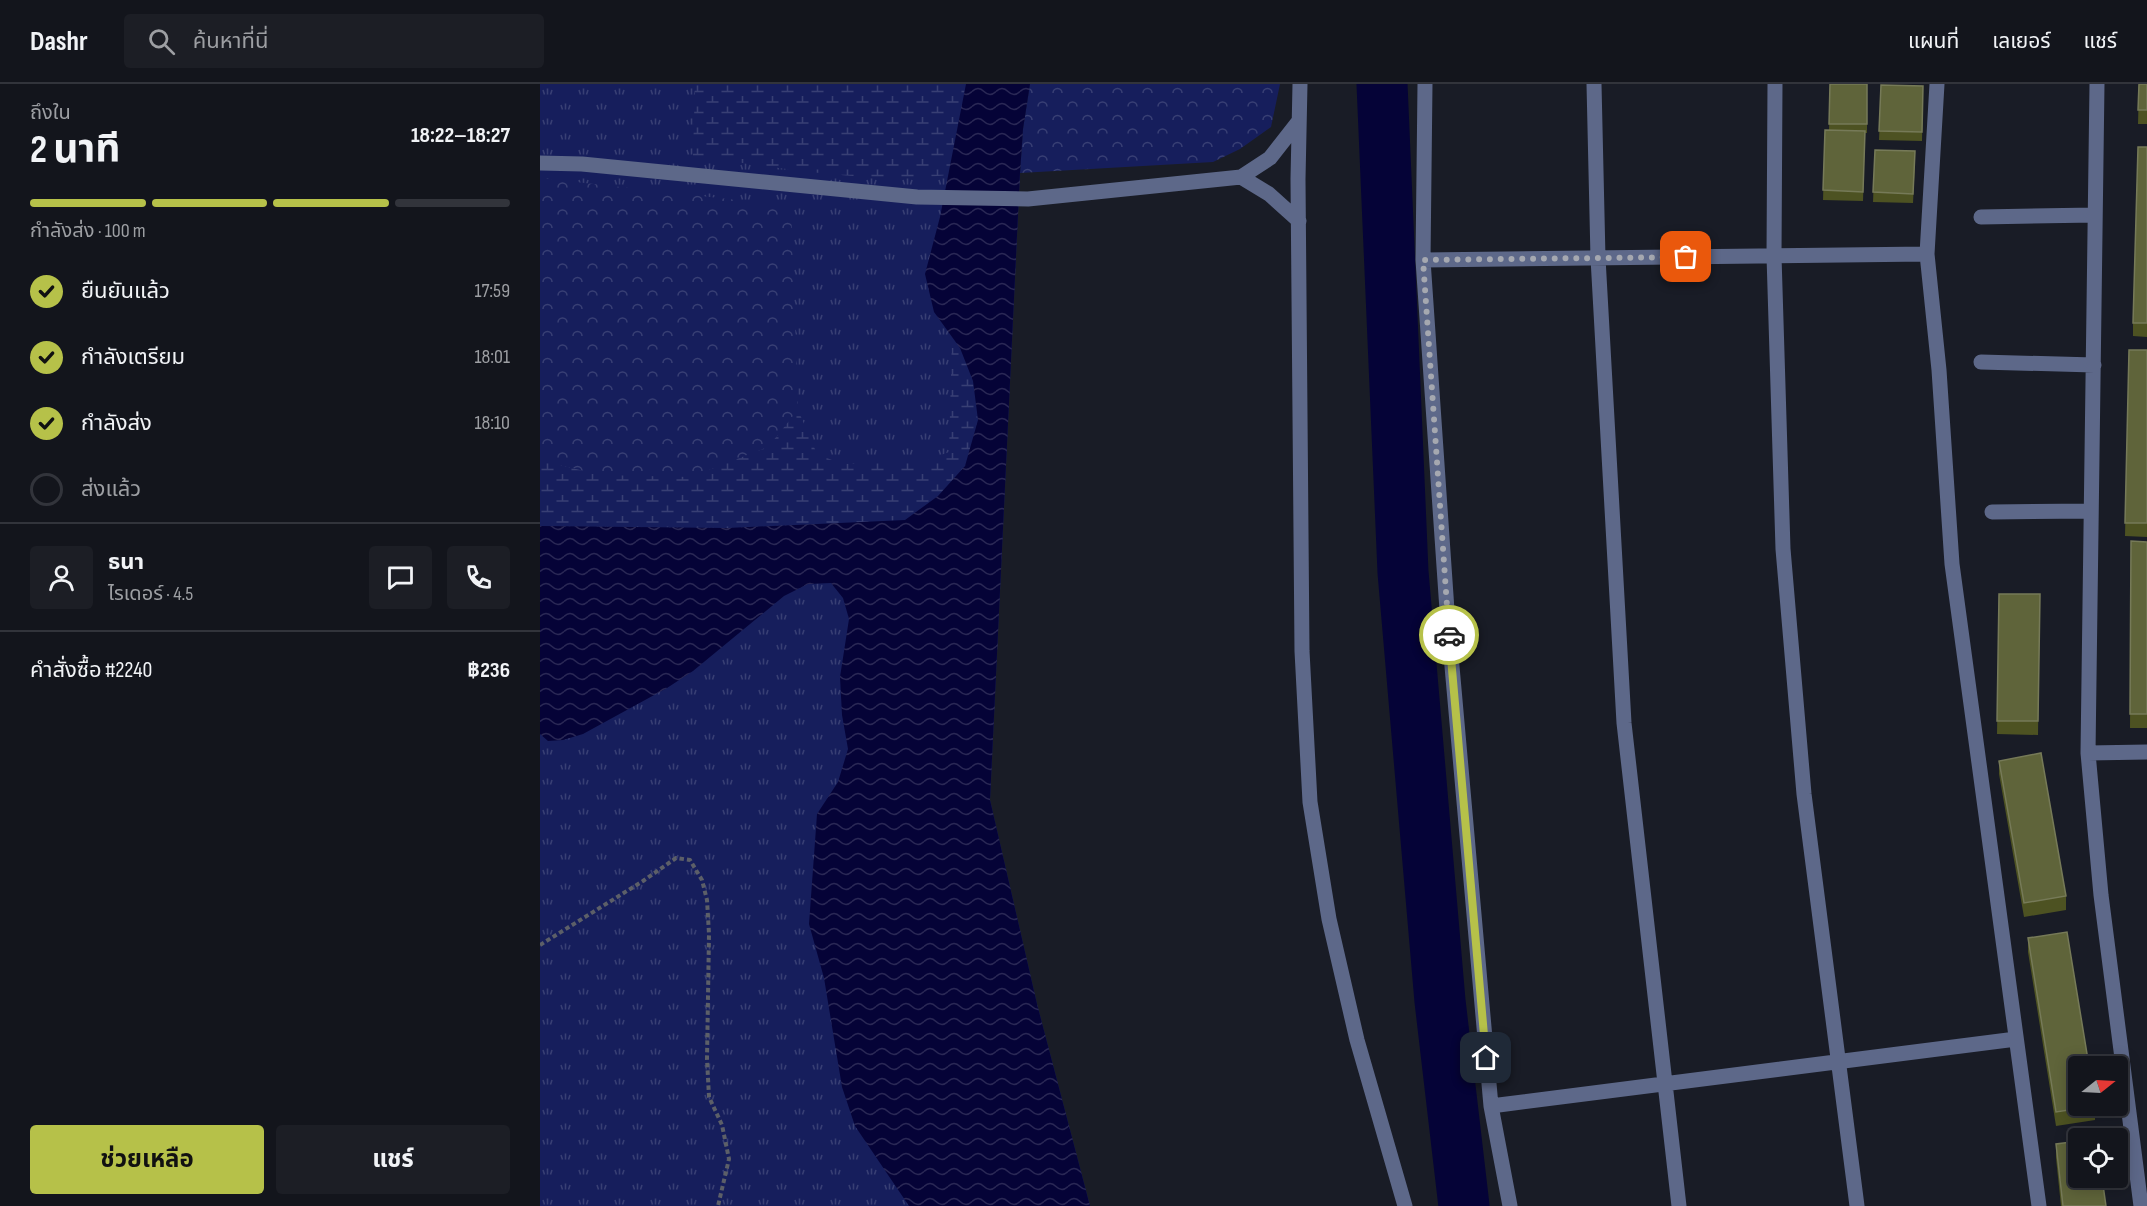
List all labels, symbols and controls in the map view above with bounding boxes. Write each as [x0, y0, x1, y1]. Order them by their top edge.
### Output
search box [124, 14, 544, 68]
text: Dashr [30, 25, 88, 58]
icon: search [145, 25, 178, 58]
text: ค้นหาที่นี่ [193, 28, 268, 55]
text: แผนที่ [1908, 29, 1959, 54]
text: เลเยอร์ [1992, 29, 2051, 54]
text: แชร์ [2084, 29, 2117, 54]
text: ถึงใน [30, 101, 71, 125]
text: 18:22–18:27 [411, 122, 510, 149]
text: 2 นาที [30, 127, 120, 174]
text: กำลังส่ง · 100 m [30, 219, 146, 243]
pin [1660, 231, 1711, 282]
icon: bag [1669, 240, 1702, 273]
icon: check [30, 275, 63, 308]
text: ยืนยันแล้ว [81, 278, 170, 305]
text: 17:59 [475, 279, 510, 303]
icon: check [30, 341, 63, 374]
text: กำลังเตรียม [81, 344, 185, 371]
text: 18:01 [475, 345, 510, 369]
icon: check [30, 407, 63, 440]
text: กำลังส่ง [81, 410, 152, 437]
text: 18:10 [475, 411, 510, 435]
text: ส่งแล้ว [81, 476, 141, 503]
button: person [30, 546, 93, 609]
button: chat [369, 546, 432, 609]
button: phone [447, 546, 510, 609]
text: ธนา [108, 549, 144, 576]
text: ไรเดอร์ · 4.5 [108, 582, 193, 606]
courier [1419, 605, 1479, 665]
icon: car [1433, 619, 1466, 652]
text: คำสั่งซื้อ #2240 [30, 657, 152, 684]
text: ฿236 [467, 657, 510, 684]
pin [1460, 1032, 1511, 1083]
icon: home [1469, 1041, 1502, 1074]
north arrow [2068, 1056, 2128, 1116]
map controls [2068, 1056, 2128, 1188]
button: ช่วยเหลือ [30, 1125, 264, 1194]
button: แชร์ [276, 1125, 510, 1194]
button: locate [2068, 1128, 2128, 1188]

